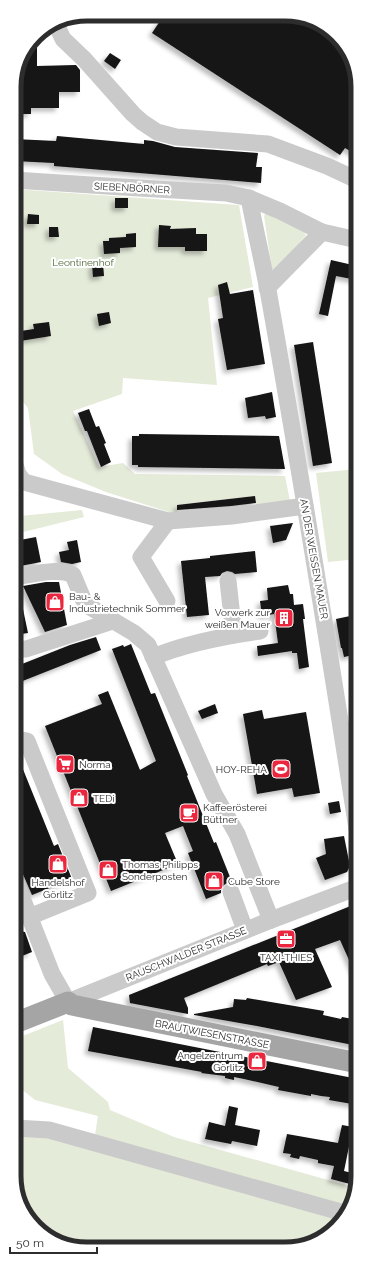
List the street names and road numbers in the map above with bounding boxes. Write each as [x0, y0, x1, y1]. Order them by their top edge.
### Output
street label: SIEBENBÖRNER [94, 181, 171, 196]
street label: AN DER WEISSEN MAUER [298, 498, 330, 620]
street label: RAUSCHWALDER STRASSE [124, 925, 248, 983]
street label: BRAUTWIESENSTRASSE [154, 1018, 270, 1050]

